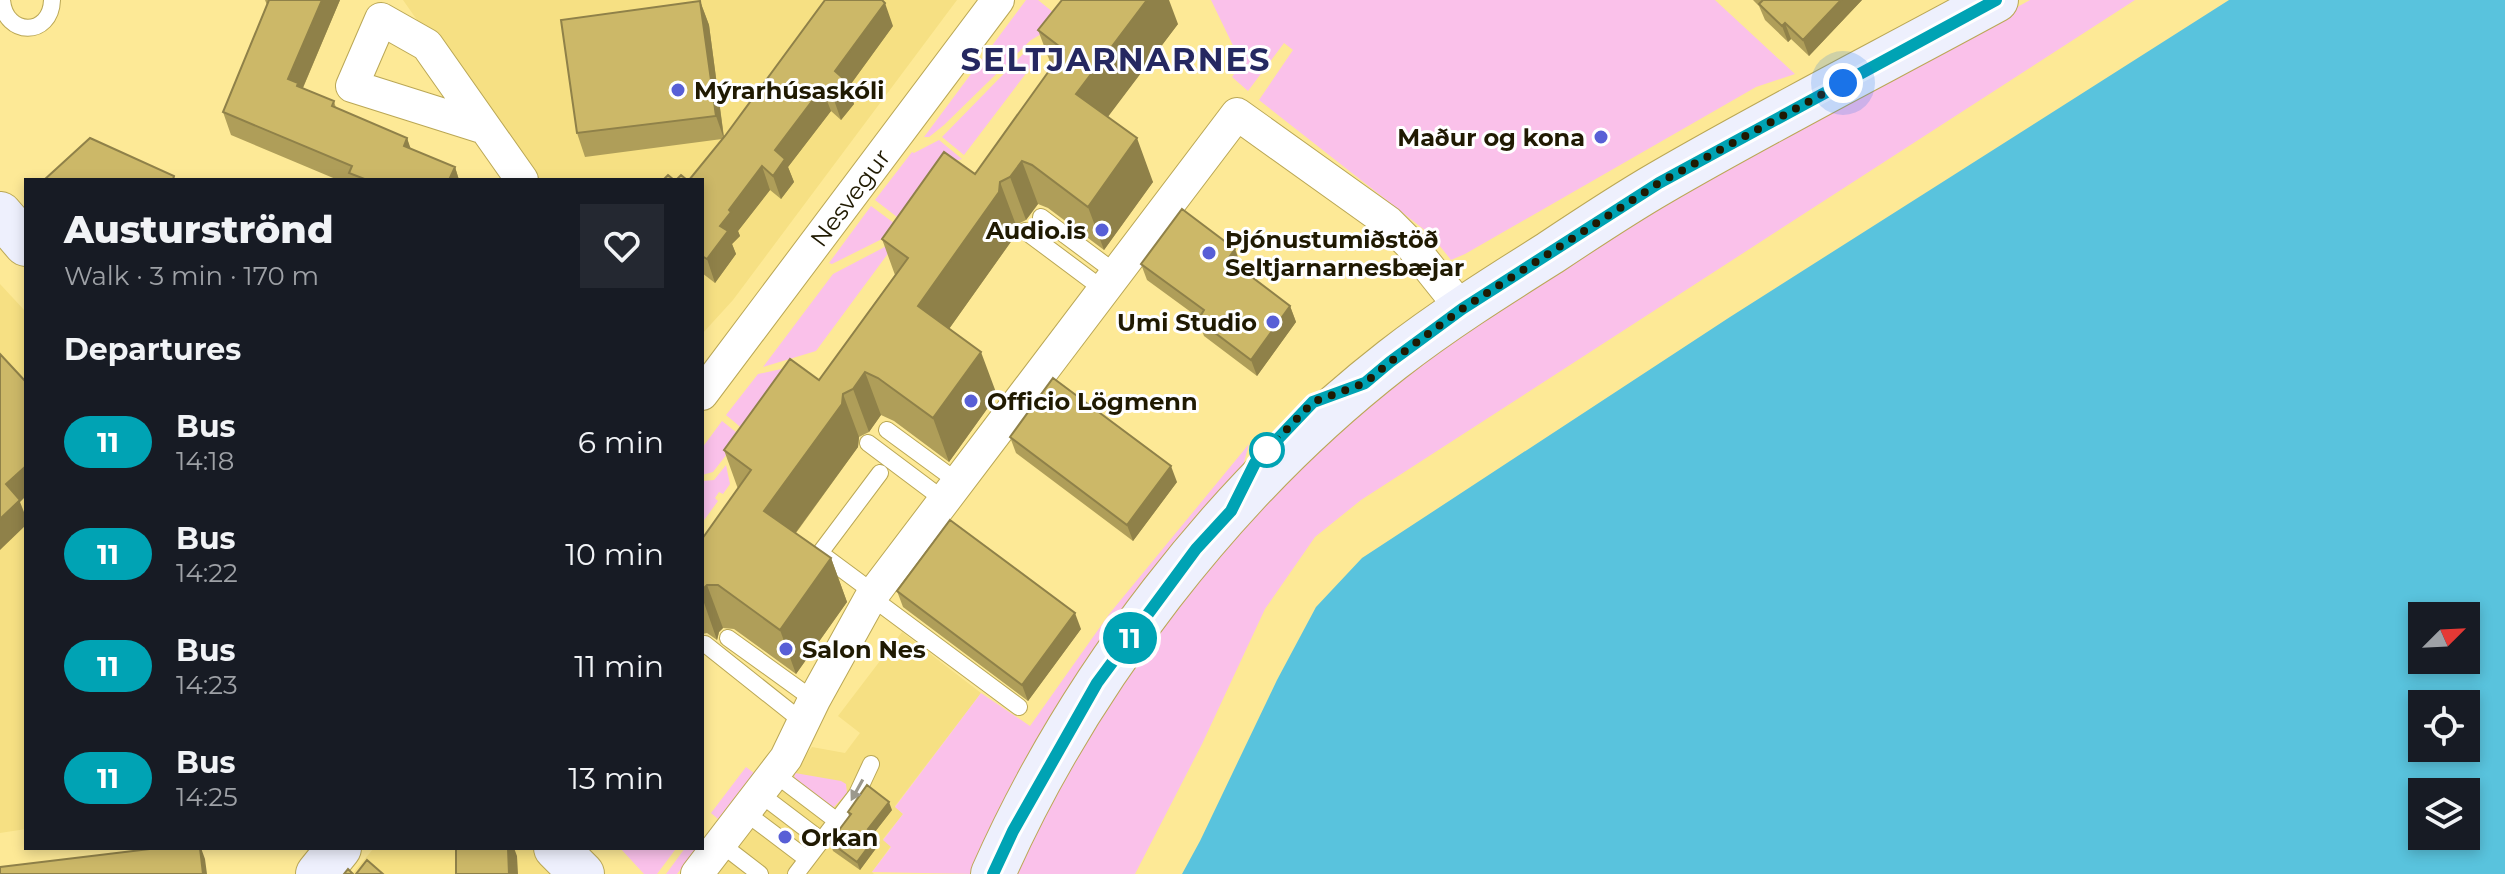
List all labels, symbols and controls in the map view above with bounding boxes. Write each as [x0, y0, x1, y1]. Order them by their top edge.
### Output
district label: SELTJARNARNES [961, 40, 1271, 79]
your location [1823, 63, 1863, 103]
place label: Mýrarhúsaskóli [694, 76, 884, 105]
marker: Mýrarhúsaskóli [669, 81, 687, 99]
place label: Maður og kona [1397, 123, 1585, 152]
marker: Maður og kona [1592, 128, 1610, 146]
street label: Nesvegur [804, 143, 896, 252]
button: heart [580, 204, 664, 288]
text: Austurströnd [64, 206, 334, 253]
place label: Audio.is [985, 216, 1086, 245]
marker: Audio.is [1093, 221, 1111, 239]
place label: Þjónustumiðstöð Seltjarnarnesbæjar [1225, 225, 1464, 282]
marker: Þjónustumiðstöð Seltjarnarnesbæjar [1200, 244, 1218, 262]
text: Walk · 3 min · 170 m [64, 260, 319, 292]
place label: Umi Studio [1117, 308, 1257, 337]
marker: Umi Studio [1264, 313, 1282, 331]
text: Departures [64, 331, 241, 368]
place label: Officio Lögmenn [987, 387, 1197, 416]
marker: Officio Lögmenn [962, 392, 980, 410]
text: Bus [176, 408, 236, 445]
text: 6 min [578, 424, 664, 461]
text: 11 [97, 425, 119, 459]
unlabelled marker [1250, 433, 1284, 467]
text: 14:18 [176, 445, 234, 477]
text: Bus [176, 520, 236, 557]
text: 10 min [565, 536, 664, 573]
text: 11 [97, 537, 119, 571]
text: 14:22 [176, 557, 238, 589]
north arrow [2408, 602, 2480, 674]
map controls [2408, 602, 2480, 850]
line badge: 11 [1094, 612, 1166, 664]
text: 11 [1119, 621, 1141, 655]
text: Bus [176, 632, 236, 669]
place label: Salon Nes [802, 635, 926, 664]
marker: Salon Nes [777, 640, 795, 658]
text: 11 min [574, 648, 664, 685]
text: 11 [97, 649, 119, 683]
text: 14:23 [176, 669, 238, 701]
button: locate [2408, 690, 2480, 762]
text: Bus [176, 744, 236, 781]
text: 13 min [568, 760, 664, 797]
text: 11 [97, 761, 119, 795]
button: layers [2408, 778, 2480, 850]
one-way arrow [851, 779, 865, 801]
text: 14:25 [176, 781, 238, 813]
place label: Orkan [801, 823, 878, 852]
marker: Orkan [776, 828, 794, 846]

